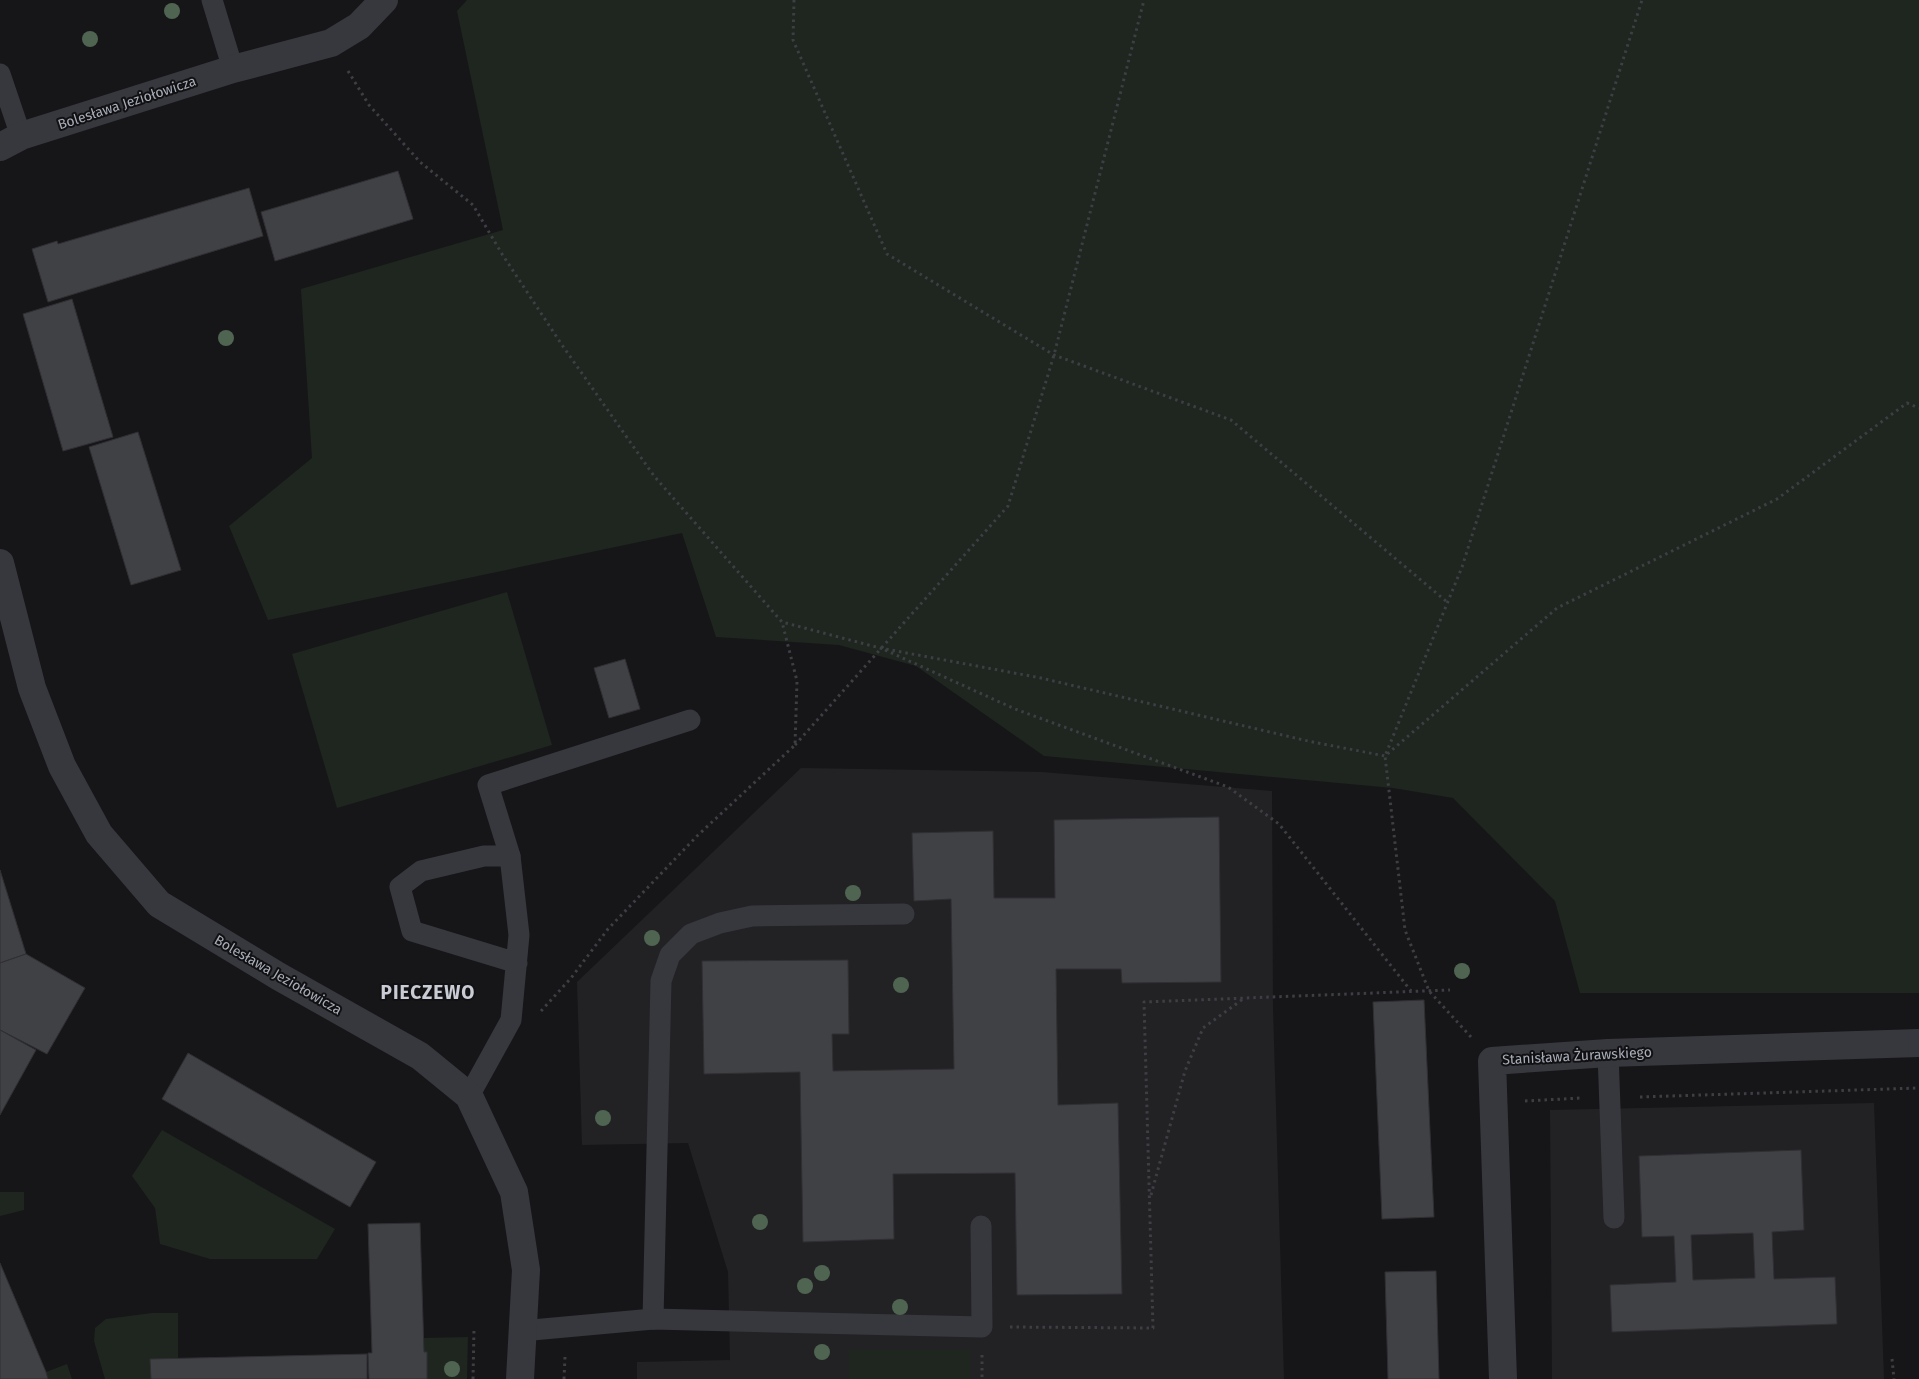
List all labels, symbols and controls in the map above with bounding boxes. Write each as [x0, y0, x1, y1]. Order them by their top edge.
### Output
street label: Bolesława Jeziołowicza [56, 73, 198, 133]
street label: Bolesława Jeziołowicza [211, 932, 345, 1018]
district label: PIECZEWO [381, 981, 475, 1004]
street label: Stanisława Żurawskiego [1502, 1043, 1652, 1068]

